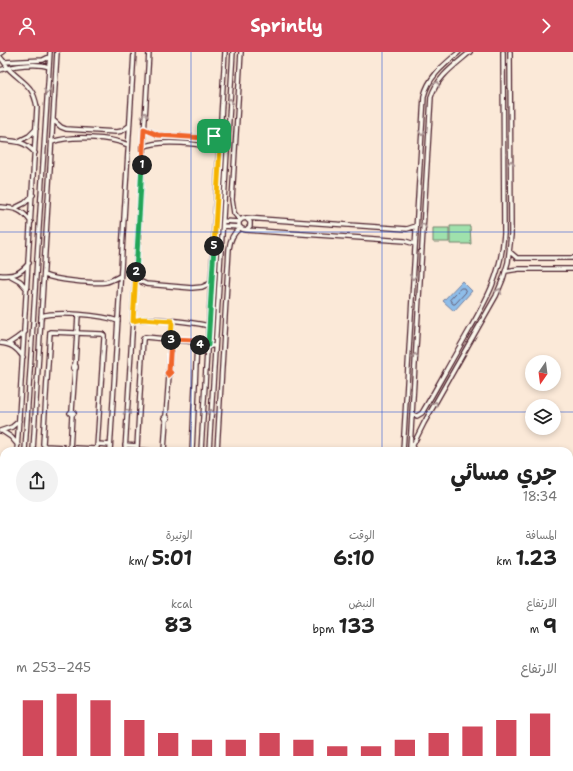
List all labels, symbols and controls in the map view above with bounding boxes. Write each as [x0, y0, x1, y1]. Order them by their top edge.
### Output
text: Sprintly [250, 14, 323, 38]
icon: person [16, 15, 38, 37]
icon: forward [535, 15, 557, 37]
one-way arrow [433, 81, 440, 88]
one-way arrow [43, 88, 52, 94]
one-way arrow [226, 98, 235, 104]
one-way arrow [141, 112, 150, 118]
pin [197, 119, 231, 153]
icon: arrive [203, 125, 225, 147]
one-way arrow [418, 130, 426, 136]
pin: 1 [132, 155, 152, 175]
text: 1 [139, 157, 145, 172]
one-way arrow [507, 160, 515, 166]
one-way arrow [419, 223, 428, 229]
pin: 5 [204, 236, 224, 256]
text: 5 [211, 238, 217, 253]
pin: 2 [126, 262, 146, 282]
text: 2 [132, 264, 140, 279]
one-way arrow [409, 274, 418, 280]
one-way arrow [494, 287, 502, 294]
pin: 3 [161, 330, 181, 350]
text: 3 [167, 332, 175, 347]
pin: 4 [190, 335, 210, 355]
text: 4 [196, 337, 204, 352]
one-way arrow [411, 353, 420, 359]
north arrow [525, 355, 561, 391]
map controls [525, 355, 561, 435]
button: layers [525, 399, 561, 435]
one-way arrow [430, 401, 437, 408]
one-way arrow [123, 409, 132, 415]
one-way arrow [207, 409, 216, 415]
text: جري مسائي [451, 458, 557, 487]
button: share [16, 460, 58, 502]
text: 18:34 [523, 488, 557, 505]
text: الوتيرة [166, 528, 192, 543]
text: الوقت [349, 528, 375, 543]
text: المسافة [526, 528, 557, 543]
text: 5:01 [152, 545, 192, 571]
text: 6:10 [333, 545, 375, 571]
text: 1.23 [516, 545, 557, 571]
text: /km [129, 554, 152, 569]
text: km [496, 554, 516, 569]
text: النبض [348, 596, 375, 611]
text: الارتفاع [526, 596, 557, 611]
text: kcal [171, 597, 192, 612]
text: 83 [165, 612, 192, 638]
text: 133 [338, 613, 375, 639]
text: 9 [543, 613, 557, 639]
text: bpm [313, 622, 338, 637]
text: m [530, 622, 543, 637]
text: 245–253 m [16, 659, 91, 676]
text: الارتفاع [521, 660, 557, 677]

